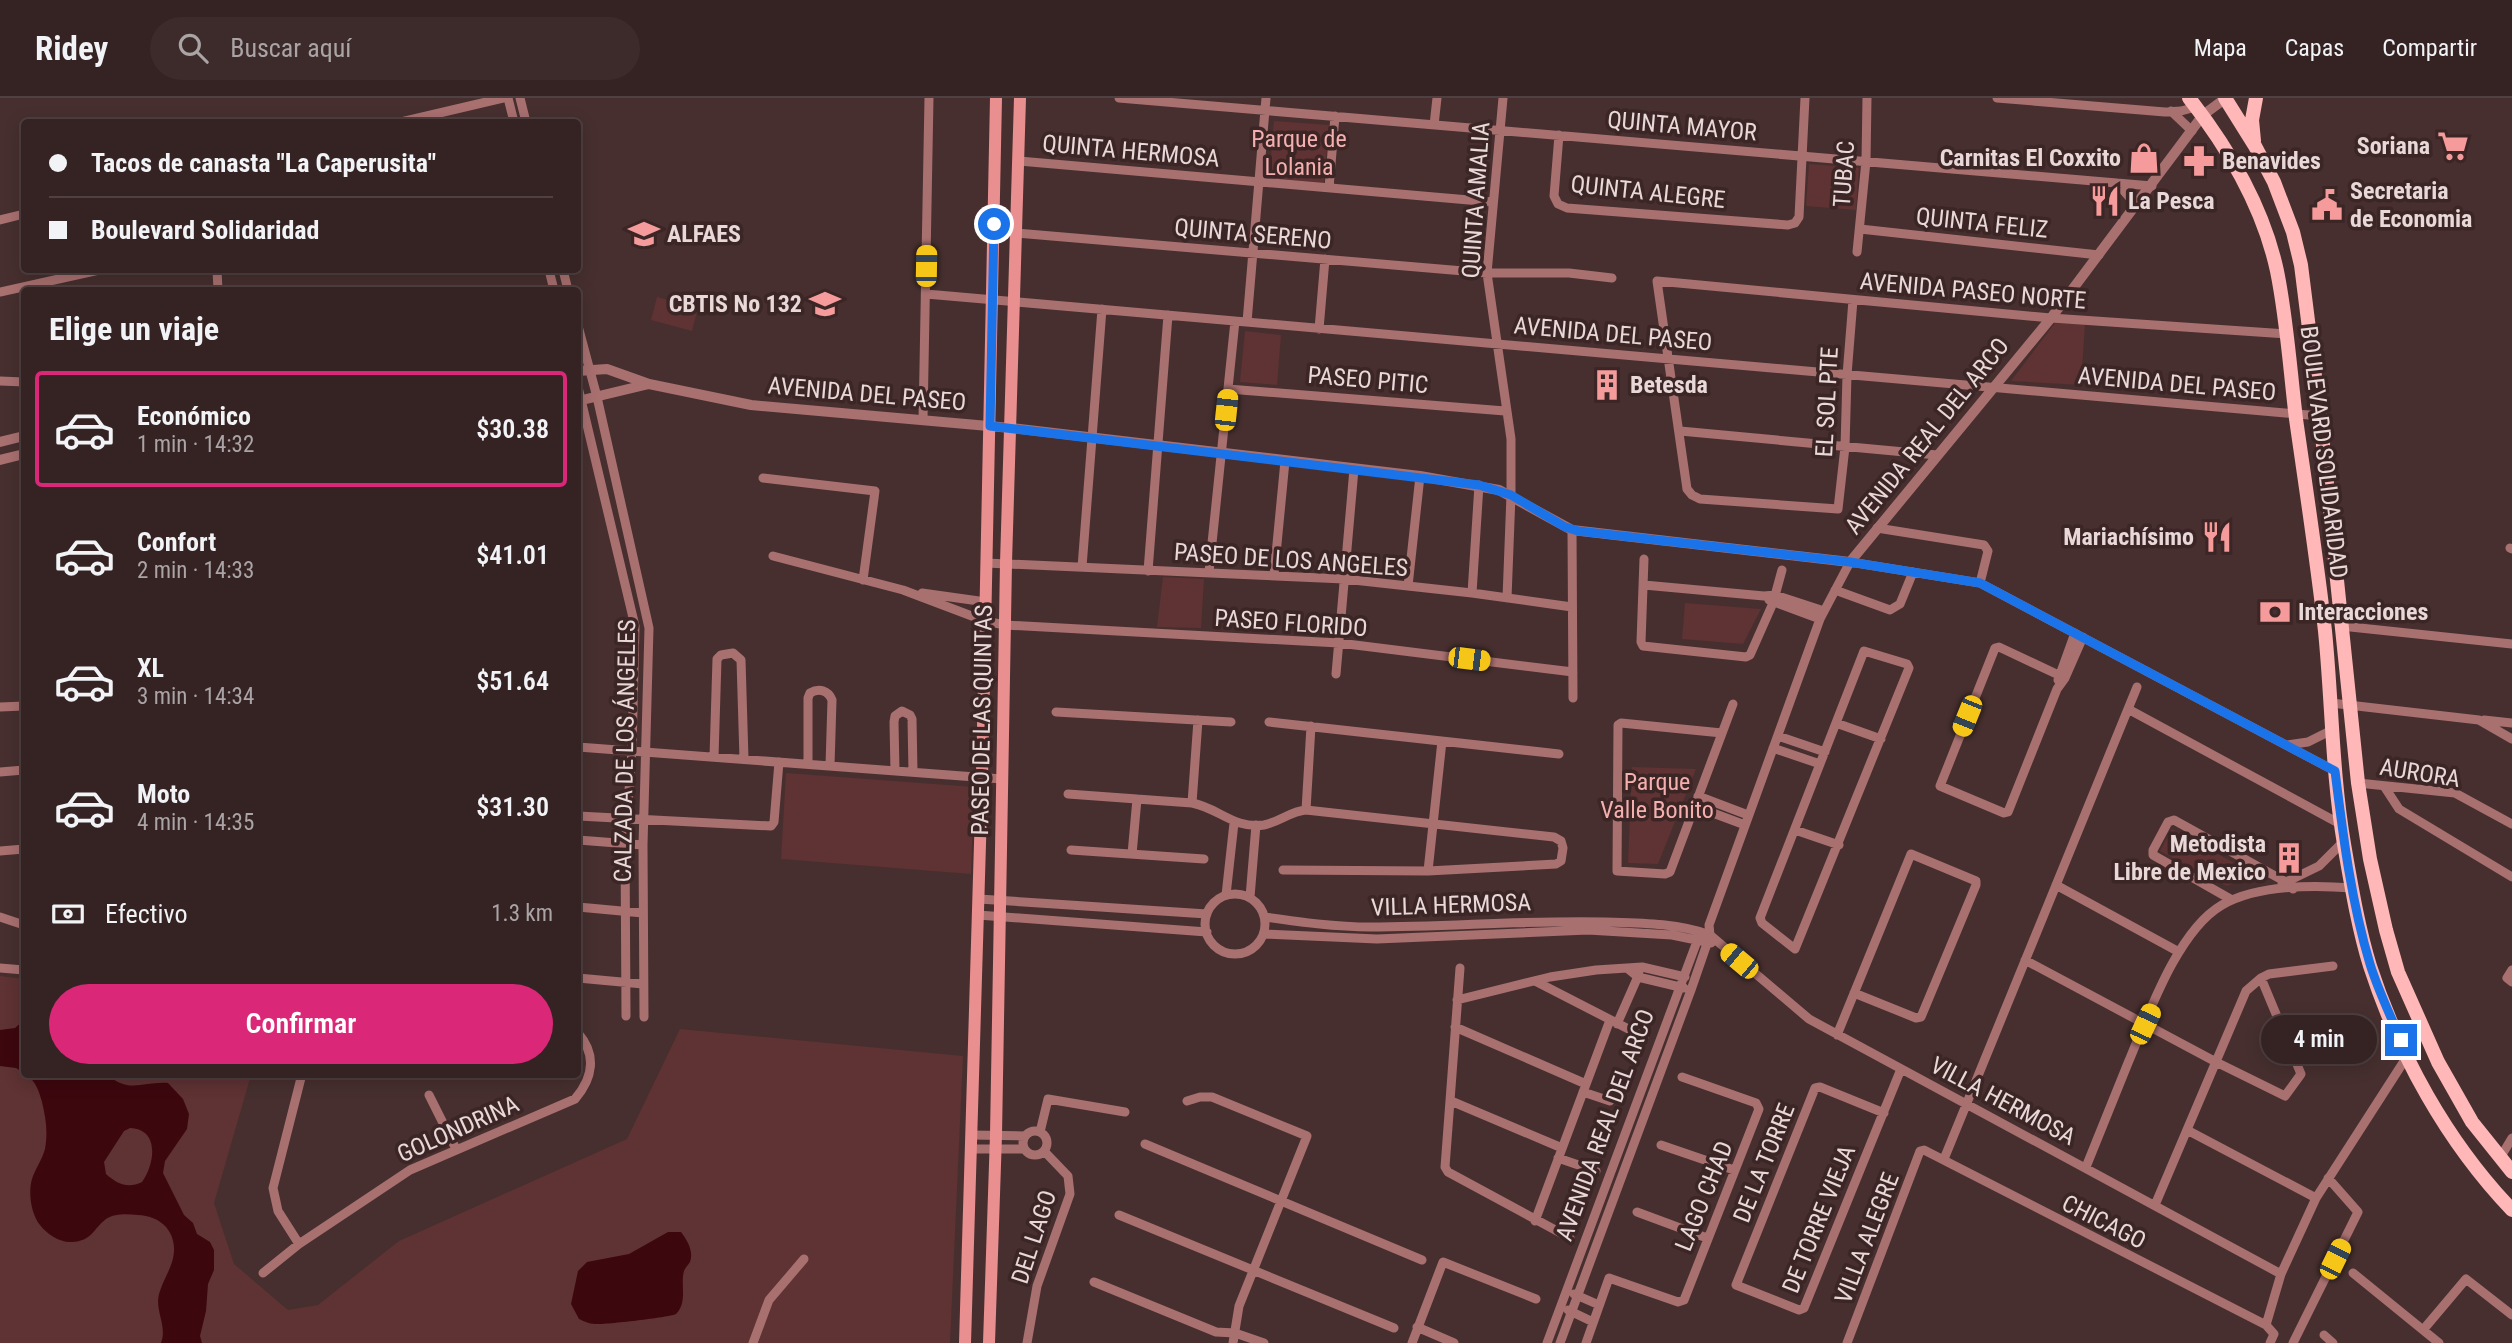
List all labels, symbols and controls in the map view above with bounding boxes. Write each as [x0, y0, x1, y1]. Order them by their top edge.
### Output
search box [150, 17, 640, 80]
text: Ridey [35, 29, 108, 68]
icon: search [174, 29, 212, 67]
text: Buscar aquí [230, 33, 351, 63]
text: Mapa [2194, 34, 2247, 62]
text: Capas [2285, 34, 2344, 62]
text: Compartir [2382, 34, 2477, 62]
street label: QUINTA MAYOR [1606, 106, 1758, 146]
street label: QUINTA AMALIA [1457, 121, 1495, 279]
park label: Parque de Lolania [1251, 125, 1347, 181]
street label: QUINTA HERMOSA [1041, 129, 1221, 173]
supermarket icon: Soriana [2436, 129, 2470, 163]
place label: Soriana [2357, 132, 2430, 160]
street label: TUBAC [1828, 140, 1860, 208]
shop icon: Carnitas El Coxxito [2127, 141, 2161, 175]
place label: Carnitas El Coxxito [1940, 144, 2121, 172]
pharmacy icon: Benavides [2182, 144, 2216, 178]
place label: Benavides [2222, 147, 2321, 175]
text: Tacos de canasta "La Caperusita" [91, 148, 436, 178]
street label: QUINTA ALEGRE [1569, 170, 1727, 214]
place label: Secretaria de Economia [2350, 177, 2472, 233]
restaurant icon: La Pesca [2088, 184, 2122, 218]
place label: La Pesca [2128, 187, 2215, 215]
public building icon: Secretaria de Economia [2310, 188, 2344, 222]
street label: QUINTA FELIZ [1915, 202, 2049, 244]
route start [978, 208, 1010, 240]
street label: QUINTA SERENO [1173, 213, 1333, 255]
text: Boulevard Solidaridad [91, 215, 320, 245]
school or university icon: ALFAES [627, 217, 661, 251]
place label: ALFAES [667, 220, 741, 248]
car [916, 245, 937, 287]
street label: AVENIDA PASEO NORTE [1859, 267, 2087, 315]
school or university icon: CBTIS No 132 [808, 287, 842, 321]
place label: CBTIS No 132 [669, 290, 802, 318]
text: Elige un viaje [49, 310, 219, 348]
street label: AVENIDA DEL PASEO [1513, 311, 1713, 357]
street label: BOULEVARD SOLIDARIDAD [2295, 324, 2353, 580]
street label: AVENIDA REAL DEL ARCO [1839, 332, 2015, 540]
street label: EL SOL PTE [1810, 346, 1844, 458]
street label: PASEO PITIC [1307, 361, 1429, 399]
street label: AVENIDA DEL PASEO [2077, 361, 2277, 407]
building icon: Betesda [1590, 368, 1624, 402]
street label: AVENIDA DEL PASEO [767, 371, 967, 417]
place label: Betesda [1630, 371, 1708, 399]
car [1214, 388, 1239, 432]
icon: car [53, 398, 116, 461]
text: Económico [137, 401, 251, 431]
text: $30.38 [476, 414, 549, 444]
text: 1 min · 14:32 [137, 431, 254, 458]
restaurant icon: Mariachísimo [2200, 520, 2234, 554]
place label: Mariachísimo [2063, 523, 2194, 551]
icon: car [53, 524, 116, 587]
text: Confort [137, 527, 216, 557]
street label: PASEO DE LOS ANGELES [1173, 538, 1409, 582]
text: $41.01 [476, 540, 549, 570]
text: 2 min · 14:33 [137, 557, 254, 584]
bank icon: Interacciones [2258, 595, 2292, 629]
place label: Interacciones [2298, 598, 2428, 626]
street label: PASEO DE LAS QUINTAS [966, 604, 998, 836]
street label: PASEO FLORIDO [1214, 604, 1368, 642]
street label: CALZADA DE LOS ÁNGELES [609, 619, 641, 883]
car [1447, 646, 1492, 672]
icon: car [53, 650, 116, 713]
text: XL [137, 653, 164, 683]
text: $51.64 [476, 666, 549, 696]
text: 3 min · 14:34 [137, 683, 254, 710]
car [1950, 693, 1985, 739]
street label: AURORA [2378, 753, 2462, 793]
park label: Parque Valle Bonito [1600, 768, 1714, 824]
icon: car [53, 776, 116, 839]
text: Moto [137, 779, 190, 809]
text: $31.30 [476, 792, 549, 822]
text: 4 min · 14:35 [137, 809, 254, 836]
place label: Metodista Libre de Mexico [2113, 830, 2266, 886]
building icon: Metodista Libre de Mexico [2272, 841, 2306, 875]
street label: VILLA HERMOSA [1370, 888, 1532, 922]
icon: cash [49, 895, 87, 933]
text: Efectivo [105, 899, 187, 929]
text: 1.3 km [491, 900, 553, 927]
car [1717, 939, 1762, 983]
button: Confirmar [49, 984, 553, 1064]
car [2127, 1001, 2164, 1047]
street label: AVENIDA REAL DEL ARCO [1550, 1005, 1660, 1245]
callout: 4 min [2261, 1016, 2376, 1065]
route end [2385, 1024, 2417, 1056]
text: 4 min [2294, 1026, 2344, 1053]
street label: VILLA HERMOSA [1926, 1051, 2080, 1151]
street label: GOLONDRINA [393, 1090, 523, 1168]
street label: DE LA TORRE [1727, 1099, 1801, 1226]
street label: LAGO CHAD [1669, 1137, 1739, 1255]
street label: DE TORRE VIEJA [1777, 1141, 1861, 1297]
street label: VILLA ALEGRE [1829, 1169, 1905, 1307]
street label: DEL LAGO [1006, 1187, 1062, 1287]
street label: CHICAGO [2057, 1189, 2151, 1255]
car [2317, 1236, 2354, 1282]

